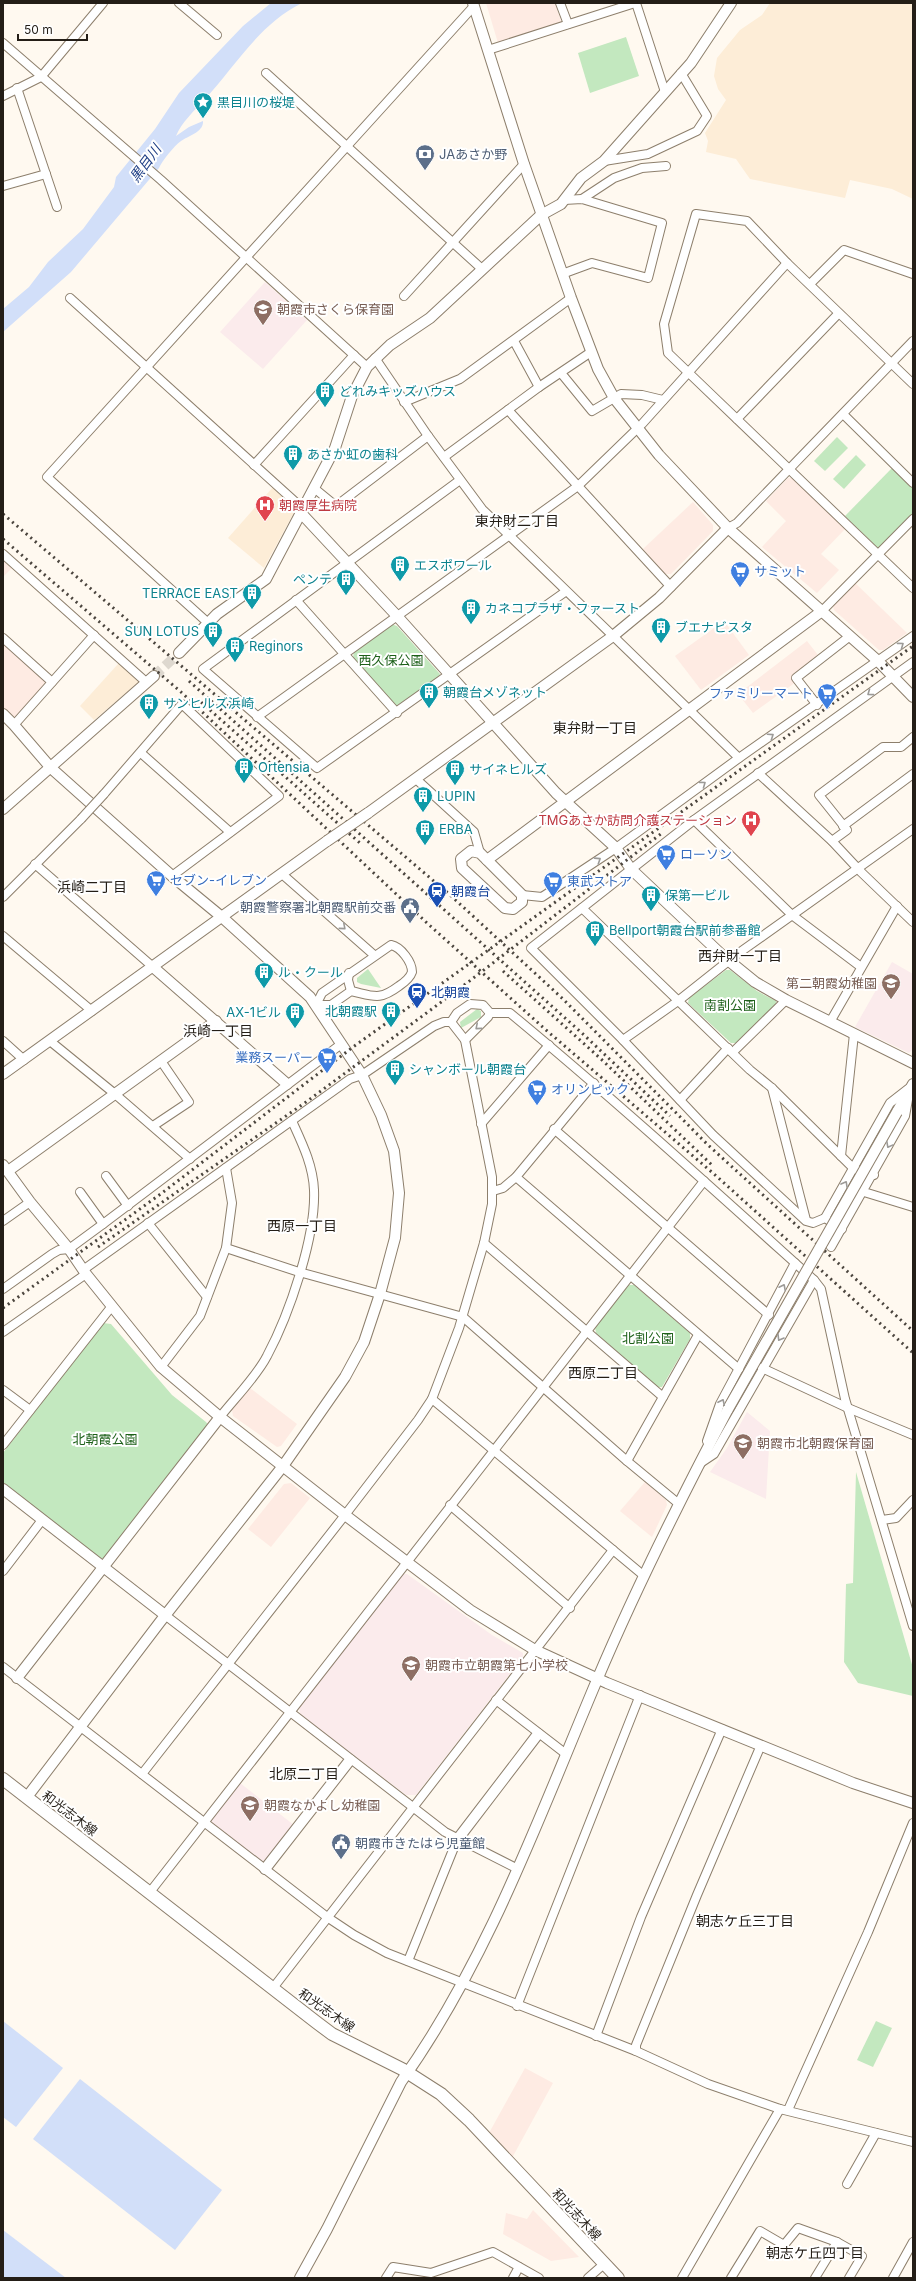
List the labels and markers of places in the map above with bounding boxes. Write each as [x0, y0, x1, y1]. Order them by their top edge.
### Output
place icon: 黒目川の桜堤 [192, 91, 214, 119]
place label: 黒目川の桜堤 [217, 94, 295, 110]
bank icon: JAあさか野 [414, 143, 436, 171]
place label: JAあさか野 [439, 146, 507, 162]
school or university icon: 朝霞市さくら保育園 [252, 298, 274, 326]
place label: 朝霞市さくら保育園 [277, 301, 394, 317]
building icon: どれみキッズハウス [314, 380, 336, 408]
place label: どれみキッズハウス [339, 383, 456, 399]
building icon: あさか虹の歯科 [282, 443, 304, 471]
place label: あさか虹の歯科 [307, 446, 398, 462]
hospital icon: 朝霞厚生病院 [254, 494, 276, 522]
place label: 朝霞厚生病院 [279, 497, 357, 513]
building icon: エスポワール [389, 554, 411, 582]
place label: エスポワール [414, 557, 492, 573]
supermarket icon: サミット [729, 560, 751, 588]
place label: サミット [754, 563, 806, 579]
building icon: ペンテ [335, 568, 357, 596]
place label: ペンテ [293, 571, 332, 587]
building icon: TERRACE EAST [241, 582, 263, 610]
place label: TERRACE EAST [142, 585, 238, 601]
building icon: カネコプラザ・ファースト [460, 597, 482, 625]
place label: カネコプラザ・ファースト [485, 600, 640, 616]
building icon: ブエナビスタ [650, 616, 672, 644]
place label: ブエナビスタ [675, 619, 753, 635]
building icon: SUN LOTUS [202, 620, 224, 648]
place label: SUN LOTUS [125, 623, 199, 639]
building icon: Reginors [224, 635, 246, 663]
place label: Reginors [249, 638, 303, 654]
building icon: 朝霞台メゾネット [418, 681, 440, 709]
supermarket icon: ファミリーマート [816, 682, 838, 710]
place label: 朝霞台メゾネット [443, 684, 547, 700]
place label: ファミリーマート [709, 685, 813, 701]
building icon: サンヒルズ浜崎 [138, 692, 160, 720]
place label: サンヒルズ浜崎 [163, 695, 254, 711]
building icon: Ortensia [233, 756, 255, 784]
building icon: サイネヒルズ [444, 758, 466, 786]
place label: Ortensia [258, 759, 310, 775]
place label: サイネヒルズ [469, 761, 547, 777]
building icon: LUPIN [412, 785, 434, 813]
place label: LUPIN [437, 788, 476, 804]
hospital icon: TMGあさか訪問介護ステーション [740, 809, 762, 837]
place label: TMGあさか訪問介護ステーション [538, 812, 737, 828]
building icon: ERBA [414, 818, 436, 846]
place label: ERBA [439, 821, 473, 837]
supermarket icon: ローソン [655, 843, 677, 871]
place label: ローソン [680, 846, 732, 862]
supermarket icon: セブン-イレブン [145, 869, 167, 897]
supermarket icon: 東武ストア [542, 870, 564, 898]
place label: セブン-イレブン [170, 872, 267, 888]
place label: 東武ストア [567, 873, 632, 889]
station icon: 朝霞台 [426, 880, 448, 908]
place label: 朝霞台 [451, 883, 490, 899]
building icon: 保第一ビル [640, 884, 662, 912]
place label: 保第一ビル [665, 887, 730, 903]
public building icon: 朝霞警察署北朝霞駅前交番 [399, 896, 421, 924]
place label: 朝霞警察署北朝霞駅前交番 [240, 899, 396, 915]
building icon: Bellport朝霞台駅前参番館 [584, 919, 606, 947]
place label: Bellport朝霞台駅前参番館 [609, 922, 761, 938]
building icon: ル・クール [253, 961, 275, 989]
place label: ル・クール [278, 964, 343, 980]
school or university icon: 第二朝霞幼稚園 [880, 972, 902, 1000]
place label: 第二朝霞幼稚園 [786, 975, 877, 991]
station icon: 北朝霞 [406, 981, 428, 1009]
place label: 北朝霞 [431, 984, 470, 1000]
building icon: 北朝霞駅 [380, 1000, 402, 1028]
building icon: AX-1ビル [284, 1001, 306, 1029]
place label: 北朝霞駅 [325, 1003, 377, 1019]
place label: AX-1ビル [226, 1004, 281, 1020]
supermarket icon: 業務スーパー [316, 1046, 338, 1074]
place label: 業務スーパー [235, 1049, 313, 1065]
building icon: シャンボール朝霞台 [384, 1058, 406, 1086]
place label: シャンボール朝霞台 [409, 1061, 526, 1077]
supermarket icon: オリンピック [526, 1078, 548, 1106]
place label: オリンピック [551, 1081, 629, 1097]
school or university icon: 朝霞市北朝霞保育園 [732, 1432, 754, 1460]
place label: 朝霞市北朝霞保育園 [757, 1435, 874, 1451]
school or university icon: 朝霞市立朝霞第七小学校 [400, 1654, 422, 1682]
place label: 朝霞市立朝霞第七小学校 [425, 1657, 568, 1673]
school or university icon: 朝霞なかよし幼稚園 [239, 1794, 261, 1822]
place label: 朝霞なかよし幼稚園 [264, 1797, 380, 1813]
public building icon: 朝霞市きたはら児童館 [330, 1832, 352, 1860]
place label: 朝霞市きたはら児童館 [355, 1835, 485, 1851]

